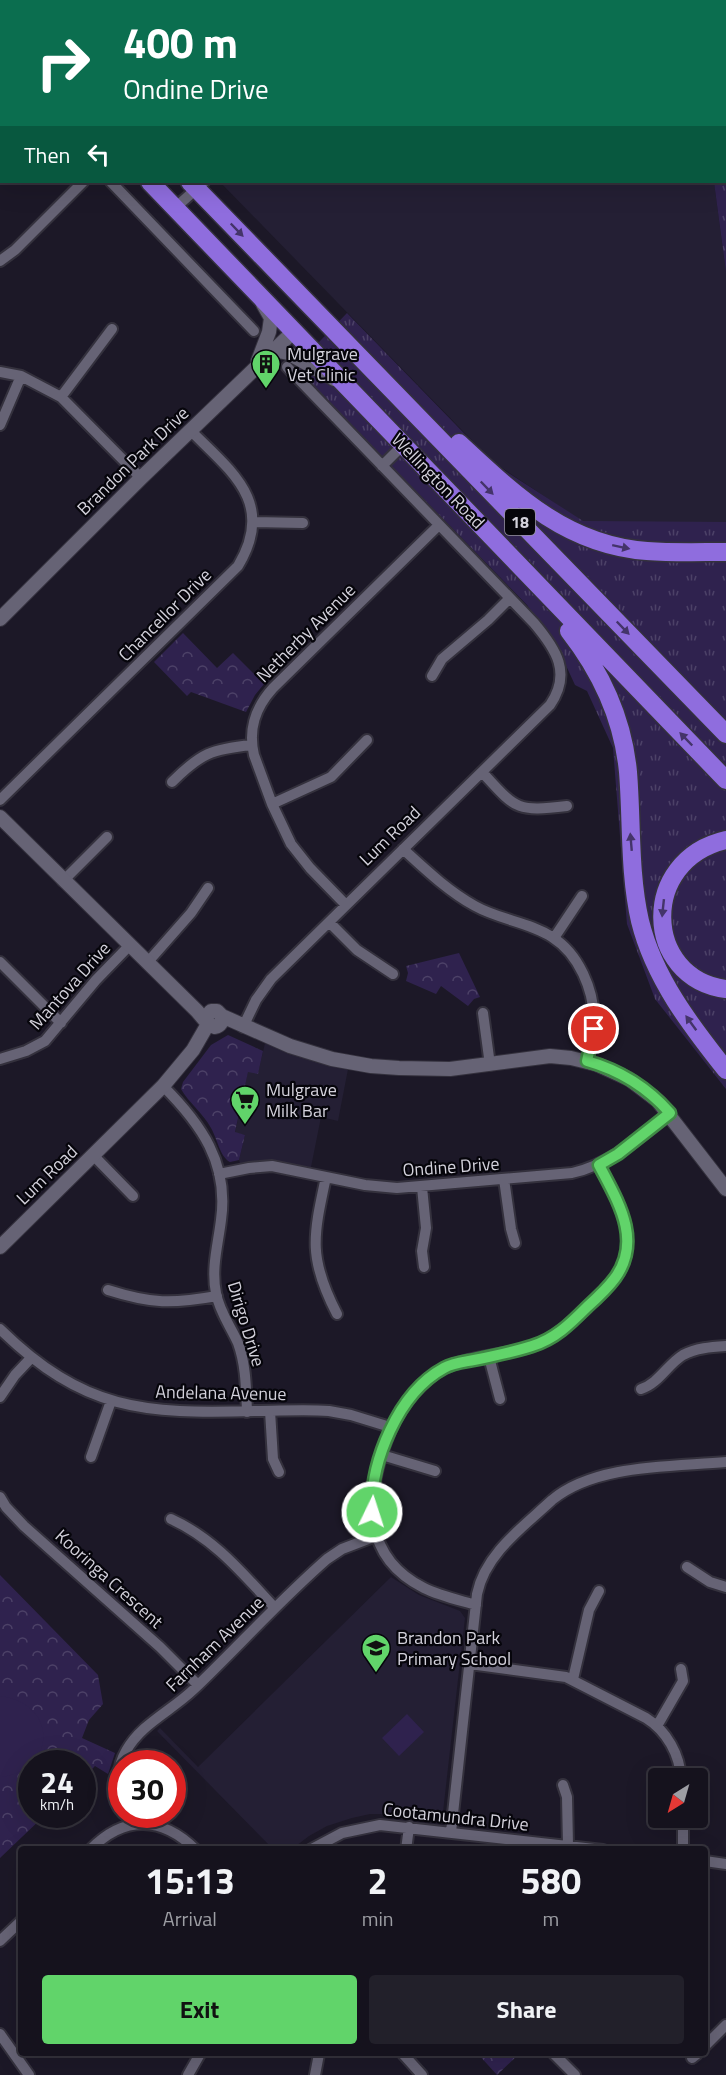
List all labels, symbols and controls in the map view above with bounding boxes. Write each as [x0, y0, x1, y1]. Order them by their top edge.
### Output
text: 400 m [123, 10, 238, 74]
icon: right [24, 24, 102, 102]
text: Ondine Drive [123, 68, 269, 109]
text: Then [24, 138, 70, 172]
icon: left [82, 138, 115, 171]
one-way arrow [230, 223, 244, 238]
place label: Mulgrave Vet Clinic [287, 340, 358, 388]
building icon: Mulgrave Vet Clinic [250, 348, 282, 390]
street label: Brandon Park Drive [71, 400, 195, 521]
street label: Wellington Road [385, 427, 491, 535]
one-way arrow [480, 481, 494, 496]
road number: 18 [505, 509, 535, 535]
one-way arrow [612, 542, 630, 552]
street label: Chancellor Drive [112, 562, 217, 667]
street label: Netherby Avenue [250, 577, 361, 688]
one-way arrow [616, 620, 630, 635]
one-way arrow [680, 732, 693, 747]
street label: Lum Road [353, 800, 426, 872]
one-way arrow [626, 832, 636, 851]
one-way arrow [658, 899, 668, 918]
street label: Mantova Drive [23, 936, 117, 1036]
pin [568, 1003, 619, 1054]
icon: arrive [577, 1012, 610, 1045]
one-way arrow [685, 1016, 697, 1032]
place label: Mulgrave Milk Bar [266, 1076, 337, 1124]
supermarket icon: Mulgrave Milk Bar [229, 1084, 261, 1126]
street label: Lum Road [10, 1139, 83, 1211]
street label: Ondine Drive [402, 1150, 500, 1183]
street label: Dirigo Drive [221, 1278, 272, 1370]
street label: Andelana Avenue [155, 1378, 287, 1407]
position arrow [340, 1480, 404, 1544]
street label: Kooringa Crescent [49, 1523, 170, 1635]
street label: Farnham Avenue [159, 1590, 270, 1698]
place label: Brandon Park Primary School [397, 1624, 511, 1672]
school or university icon: Brandon Park Primary School [360, 1632, 392, 1674]
speed limit sign: 30 [108, 1750, 186, 1828]
text: 24 [40, 1759, 74, 1805]
north arrow [648, 1768, 708, 1828]
map controls [648, 1768, 708, 1828]
text: km/h [40, 1793, 74, 1816]
street label: Cootamundra Drive [382, 1795, 530, 1838]
text: 15:13 [145, 1853, 235, 1908]
text: 2 [368, 1853, 388, 1908]
text: 580 [521, 1853, 581, 1908]
text: Arrival [163, 1903, 217, 1934]
text: min [362, 1903, 394, 1934]
text: m [542, 1903, 559, 1934]
button: Exit [42, 1975, 357, 2044]
button: Share [369, 1975, 684, 2044]

